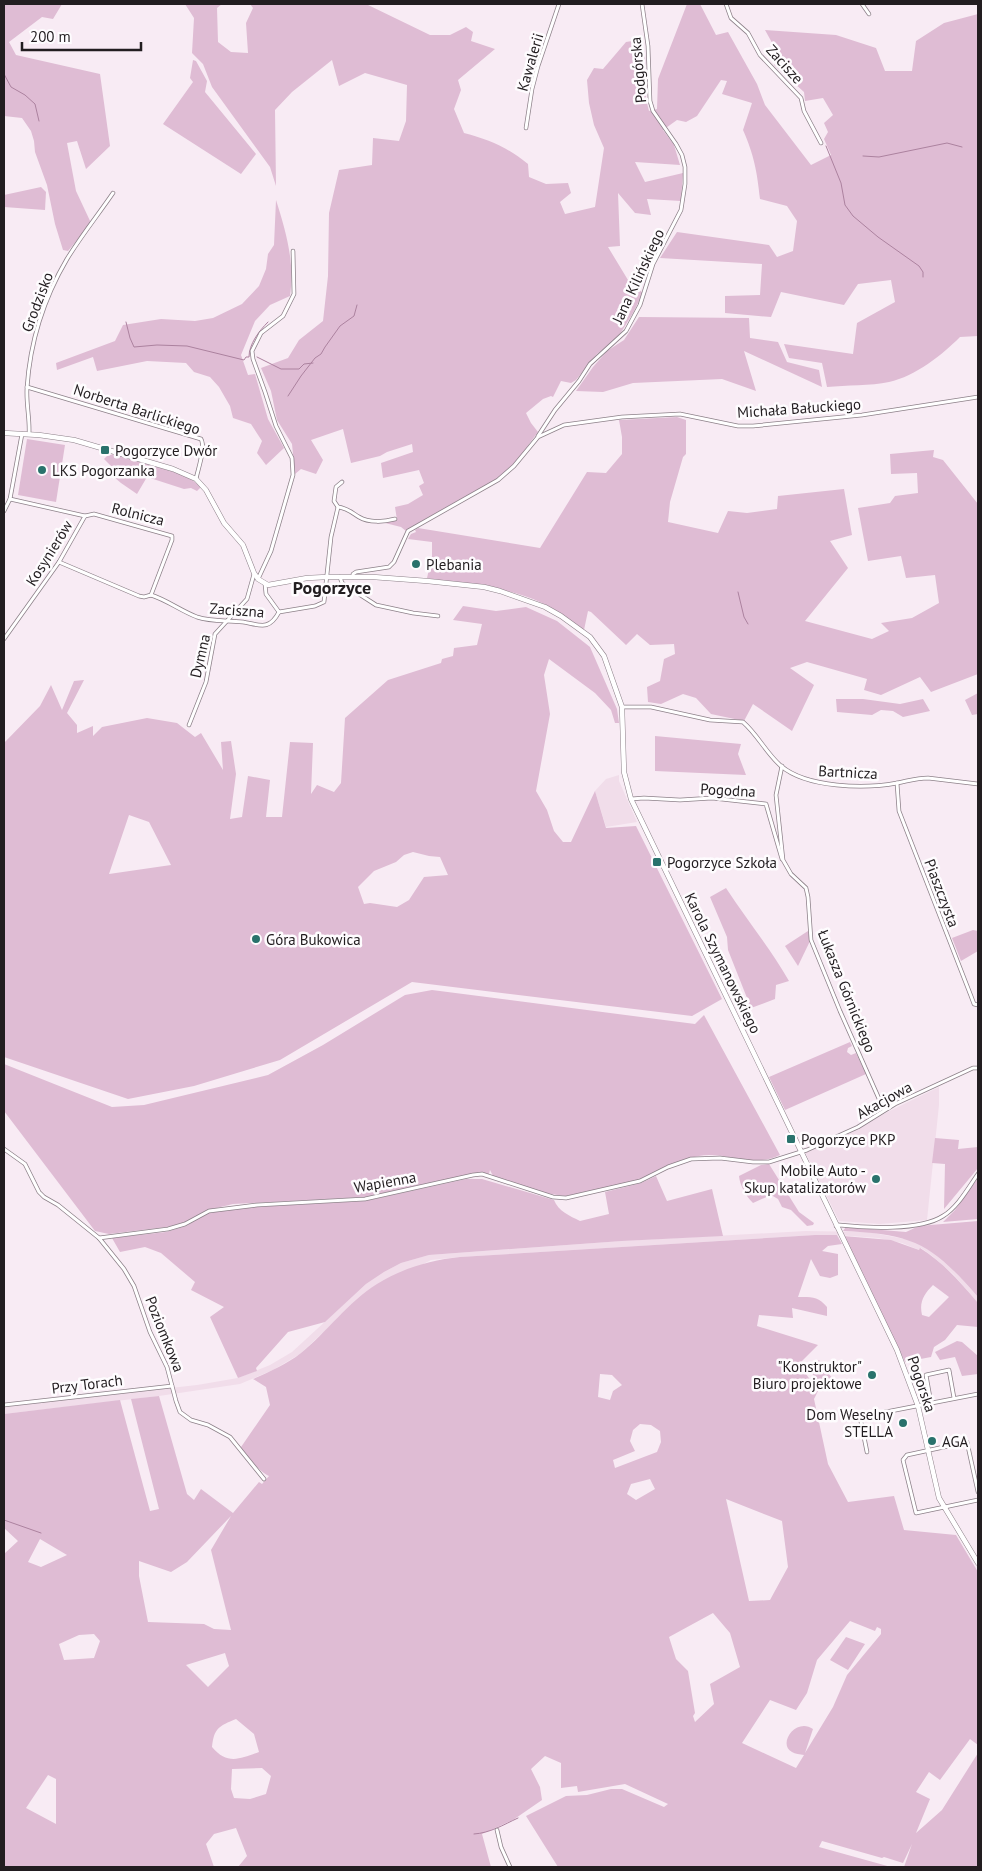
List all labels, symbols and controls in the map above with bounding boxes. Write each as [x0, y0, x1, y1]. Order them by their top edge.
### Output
scale bar [22, 20, 141, 52]
text: 200 m [30, 27, 71, 46]
street label: Kawalerii [513, 31, 547, 93]
street label: Podgórska [626, 36, 650, 104]
street label: Zacisze [762, 40, 808, 88]
street label: Jana Kilińskiego [607, 226, 668, 327]
street label: Grodzisko [17, 269, 57, 335]
street label: Norberta Barlickiego [71, 380, 203, 438]
street label: Michała Bałuckiego [736, 394, 862, 422]
place label: Pogorzyce Dwór [115, 441, 217, 460]
marker: Pogorzyce Dwór [99, 444, 111, 456]
place label: LKS Pogorzanka [52, 461, 155, 480]
marker: LKS Pogorzanka [36, 464, 48, 476]
street label: Rolnicza [110, 498, 166, 530]
street label: Kosynierów [21, 517, 77, 589]
place label: Plebania [426, 555, 482, 574]
marker: Plebania [410, 558, 422, 570]
district label: Pogorzyce [293, 576, 371, 599]
street label: Zaciszna [209, 599, 265, 621]
street label: Dymna [186, 632, 214, 680]
street label: Bartnicza [818, 761, 878, 783]
street label: Pogodna [700, 779, 756, 801]
place label: Pogorzyce Szkoła [667, 853, 777, 872]
marker: Pogorzyce Szkoła [651, 856, 663, 868]
street label: Piaszczysta [920, 856, 964, 930]
street label: Karola Szymanowskiego [681, 889, 765, 1037]
street label: Łukasza Górnickiego [814, 927, 880, 1055]
place label: Góra Bukowica [266, 930, 361, 949]
marker: Góra Bukowica [250, 933, 262, 945]
street label: Akacjowa [853, 1077, 915, 1123]
place label: Pogorzyce PKP [801, 1130, 895, 1149]
marker: Pogorzyce PKP [785, 1133, 797, 1145]
place label: Mobile Auto - Skup katalizatorów [744, 1161, 866, 1197]
street label: Wapienna [352, 1167, 418, 1197]
marker: Mobile Auto - Skup katalizatorów [870, 1173, 882, 1185]
street label: Poziomkowa [141, 1293, 189, 1375]
street label: Pogorska [904, 1353, 940, 1415]
place label: "Konstruktor" Biuro projektowe [753, 1357, 862, 1393]
marker: "Konstruktor" Biuro projektowe [866, 1369, 878, 1381]
street label: Przy Torach [50, 1370, 124, 1398]
place label: Dom Weselny STELLA [806, 1405, 893, 1441]
marker: Dom Weselny STELLA [897, 1417, 909, 1429]
place label: AGA [942, 1432, 969, 1451]
marker: AGA [926, 1435, 938, 1447]

